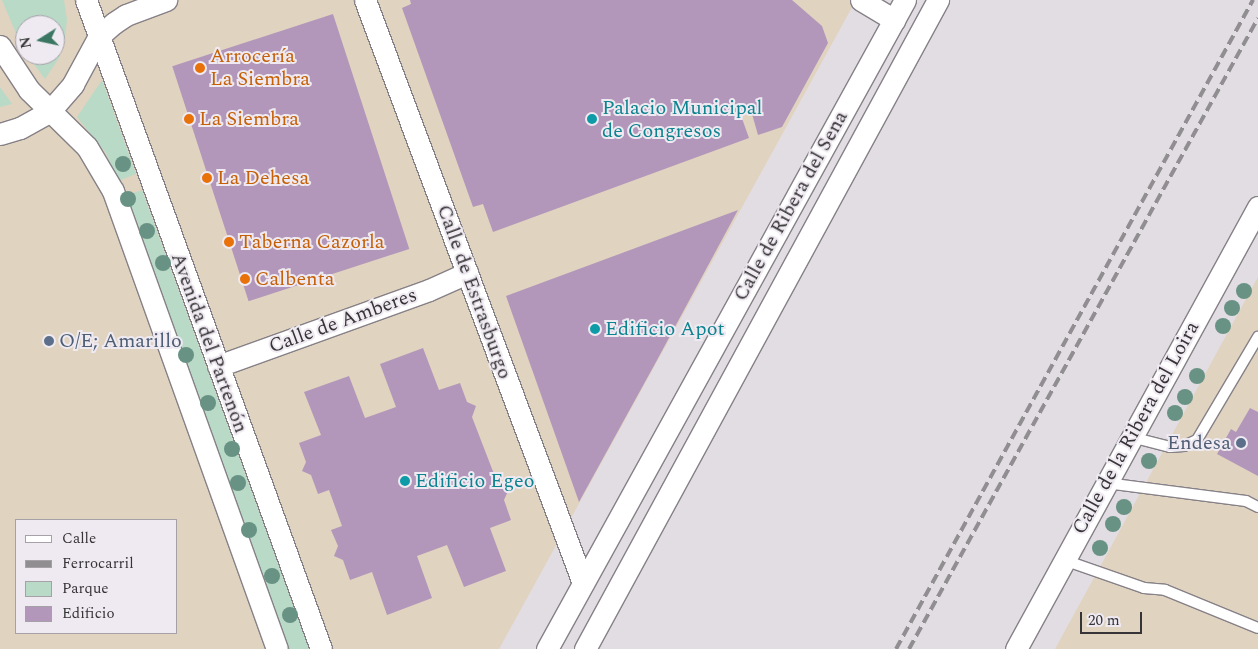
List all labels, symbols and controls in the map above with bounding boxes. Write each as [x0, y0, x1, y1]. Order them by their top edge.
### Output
north arrow [15, 15, 65, 65]
text: N [14, 35, 37, 50]
place label: Arrocería La Siembra [210, 44, 310, 91]
marker: Arrocería La Siembra [194, 62, 206, 74]
place label: Palacio Municipal de Congresos [602, 96, 762, 143]
place label: La Siembra [199, 107, 299, 131]
street label: Calle de Ribera del Sena [729, 107, 853, 305]
marker: La Siembra [183, 113, 195, 125]
marker: Palacio Municipal de Congresos [586, 113, 598, 125]
place label: La Dehesa [217, 166, 309, 190]
marker: La Dehesa [201, 172, 213, 184]
street label: Calle de Estrasburgo [431, 202, 517, 382]
place label: Taberna Cazorla [239, 230, 385, 254]
marker: Taberna Cazorla [223, 236, 235, 248]
street label: Avenida del Partenón [165, 250, 253, 436]
place label: Calbenta [255, 267, 335, 291]
marker: Calbenta [239, 273, 251, 285]
street label: Calle de Amberes [266, 283, 420, 359]
place label: Edificio Apot [605, 317, 725, 341]
street label: Calle de la Ribera del Loira [1067, 317, 1205, 539]
marker: Edificio Apot [589, 323, 601, 335]
place label: O/E; Amarillo [59, 329, 182, 353]
marker: O/E; Amarillo [43, 335, 55, 347]
place label: Endesa [1167, 431, 1231, 455]
marker: Endesa [1235, 437, 1247, 449]
place label: Edificio Egeo [415, 469, 534, 493]
marker: Edificio Egeo [399, 475, 411, 487]
legend [15, 519, 178, 634]
text: Calle [62, 527, 96, 550]
text: Ferrocarril [62, 552, 134, 575]
text: Parque [62, 577, 109, 600]
text: Edificio [62, 602, 115, 625]
scale bar [1083, 602, 1146, 634]
text: 20 m [1088, 609, 1120, 632]

